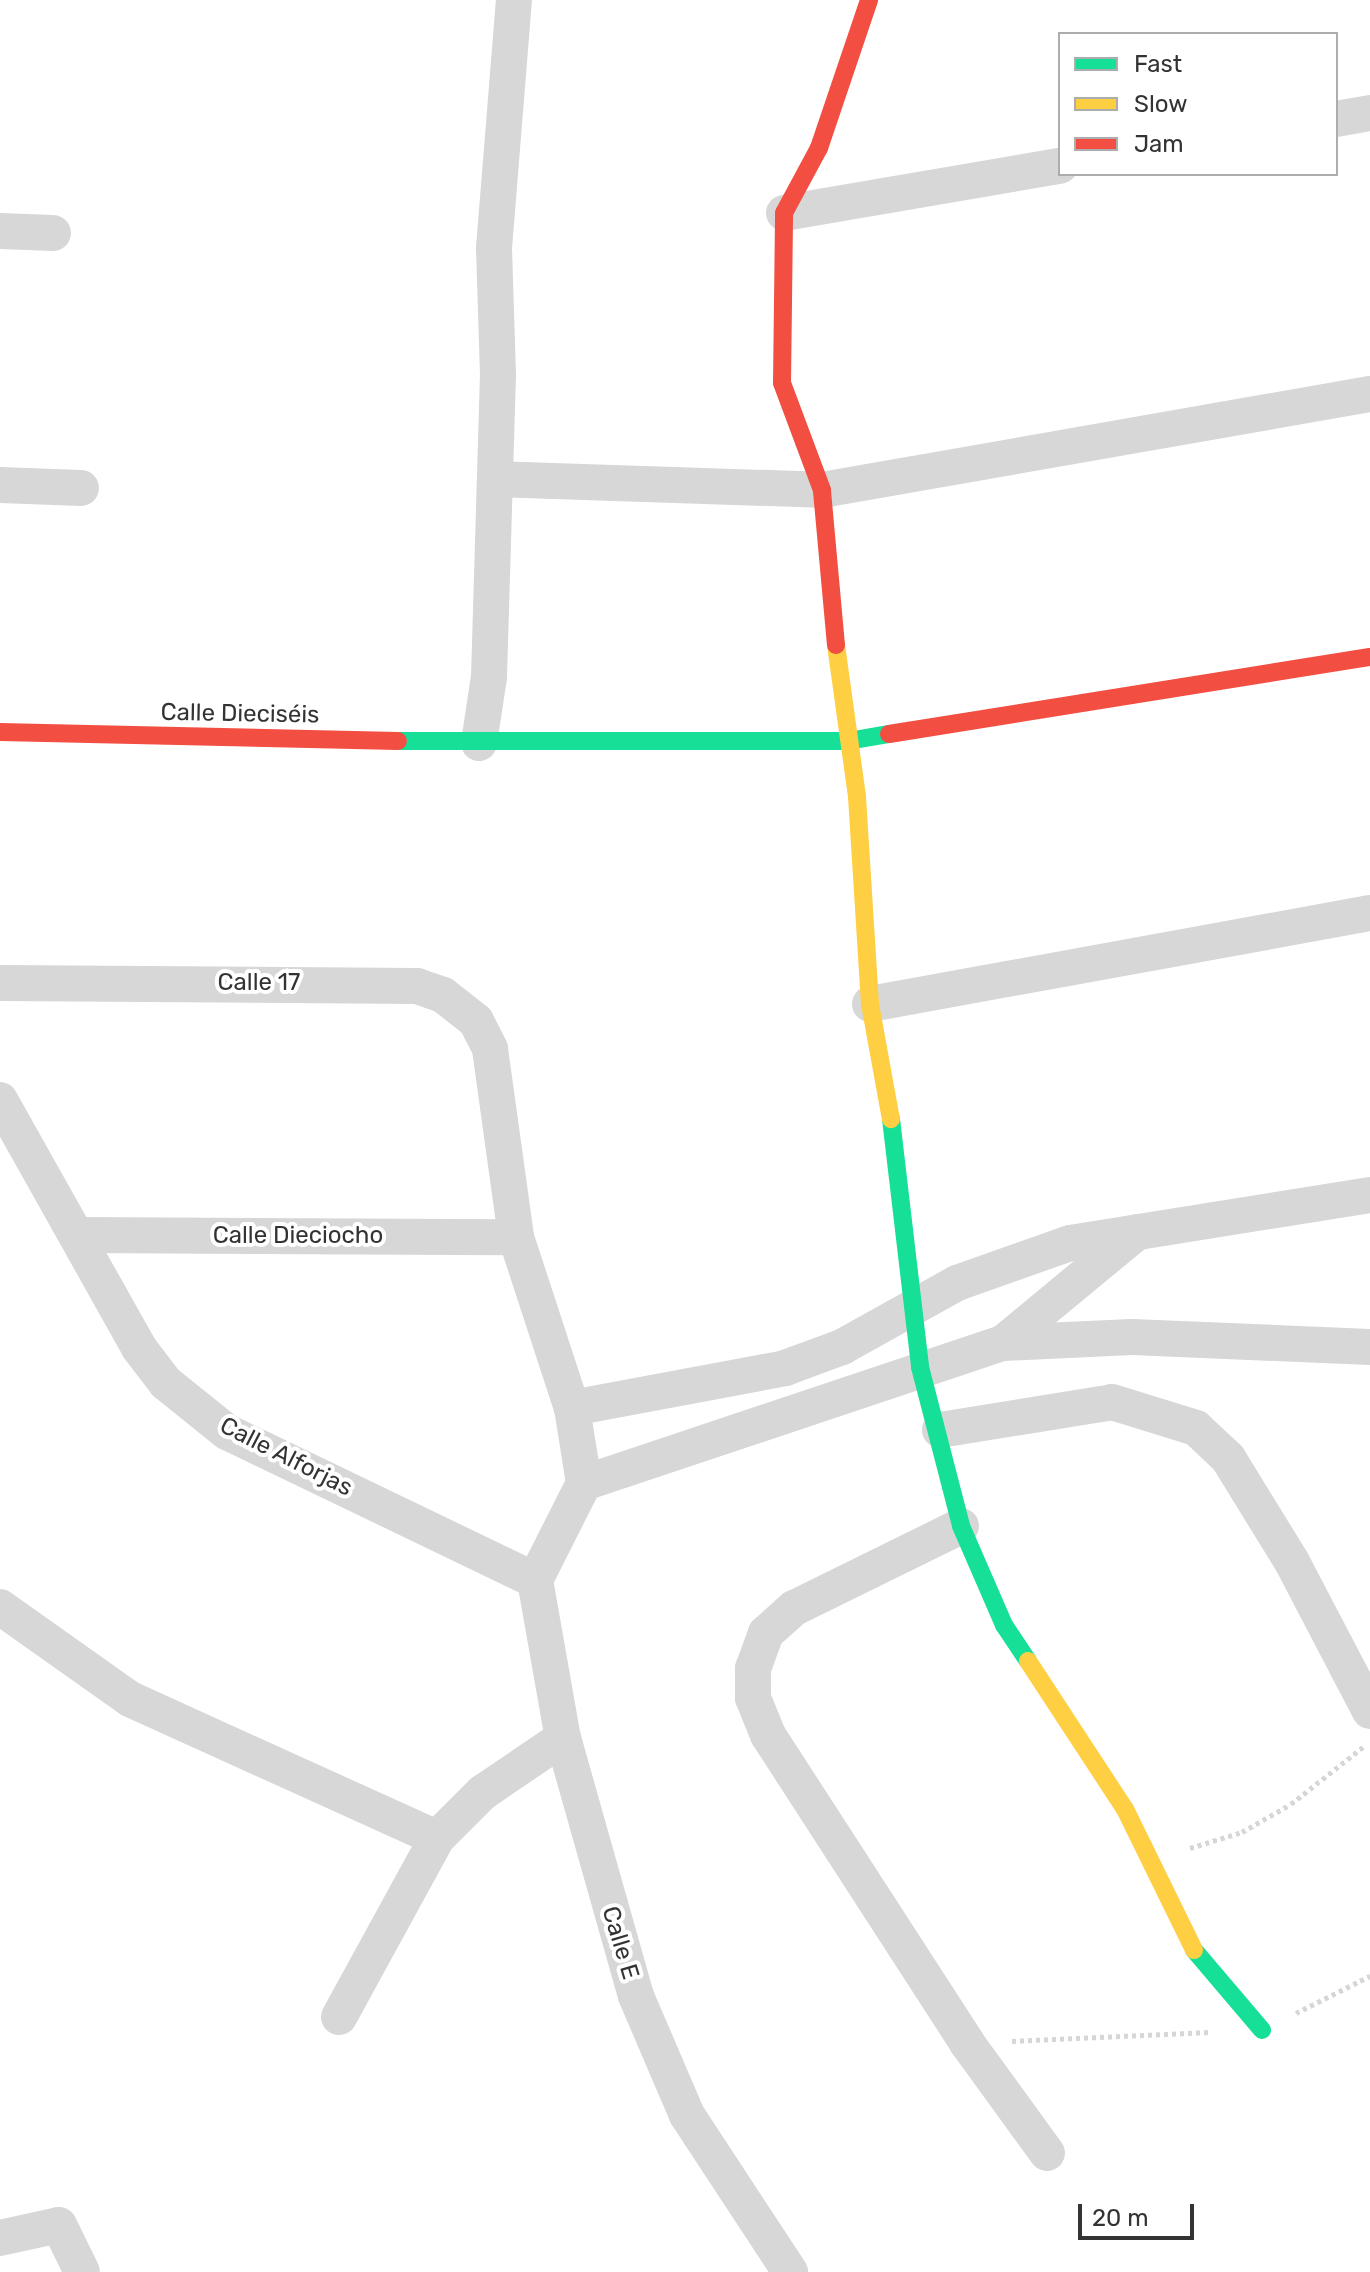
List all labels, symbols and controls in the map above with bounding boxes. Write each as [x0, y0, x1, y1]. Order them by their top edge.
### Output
legend [1058, 32, 1338, 176]
text: Fast [1134, 50, 1182, 78]
text: Slow [1134, 90, 1187, 118]
text: Jam [1134, 130, 1184, 158]
street label: Calle Dieciséis [160, 698, 320, 730]
street label: Calle 17 [218, 969, 300, 997]
street label: Calle Dieciocho [213, 1222, 383, 1250]
street label: Calle Alforjas [215, 1411, 357, 1503]
street label: Calle E [595, 1903, 645, 1983]
scale bar [1082, 2188, 1198, 2238]
text: 20 m [1092, 2204, 1149, 2232]

